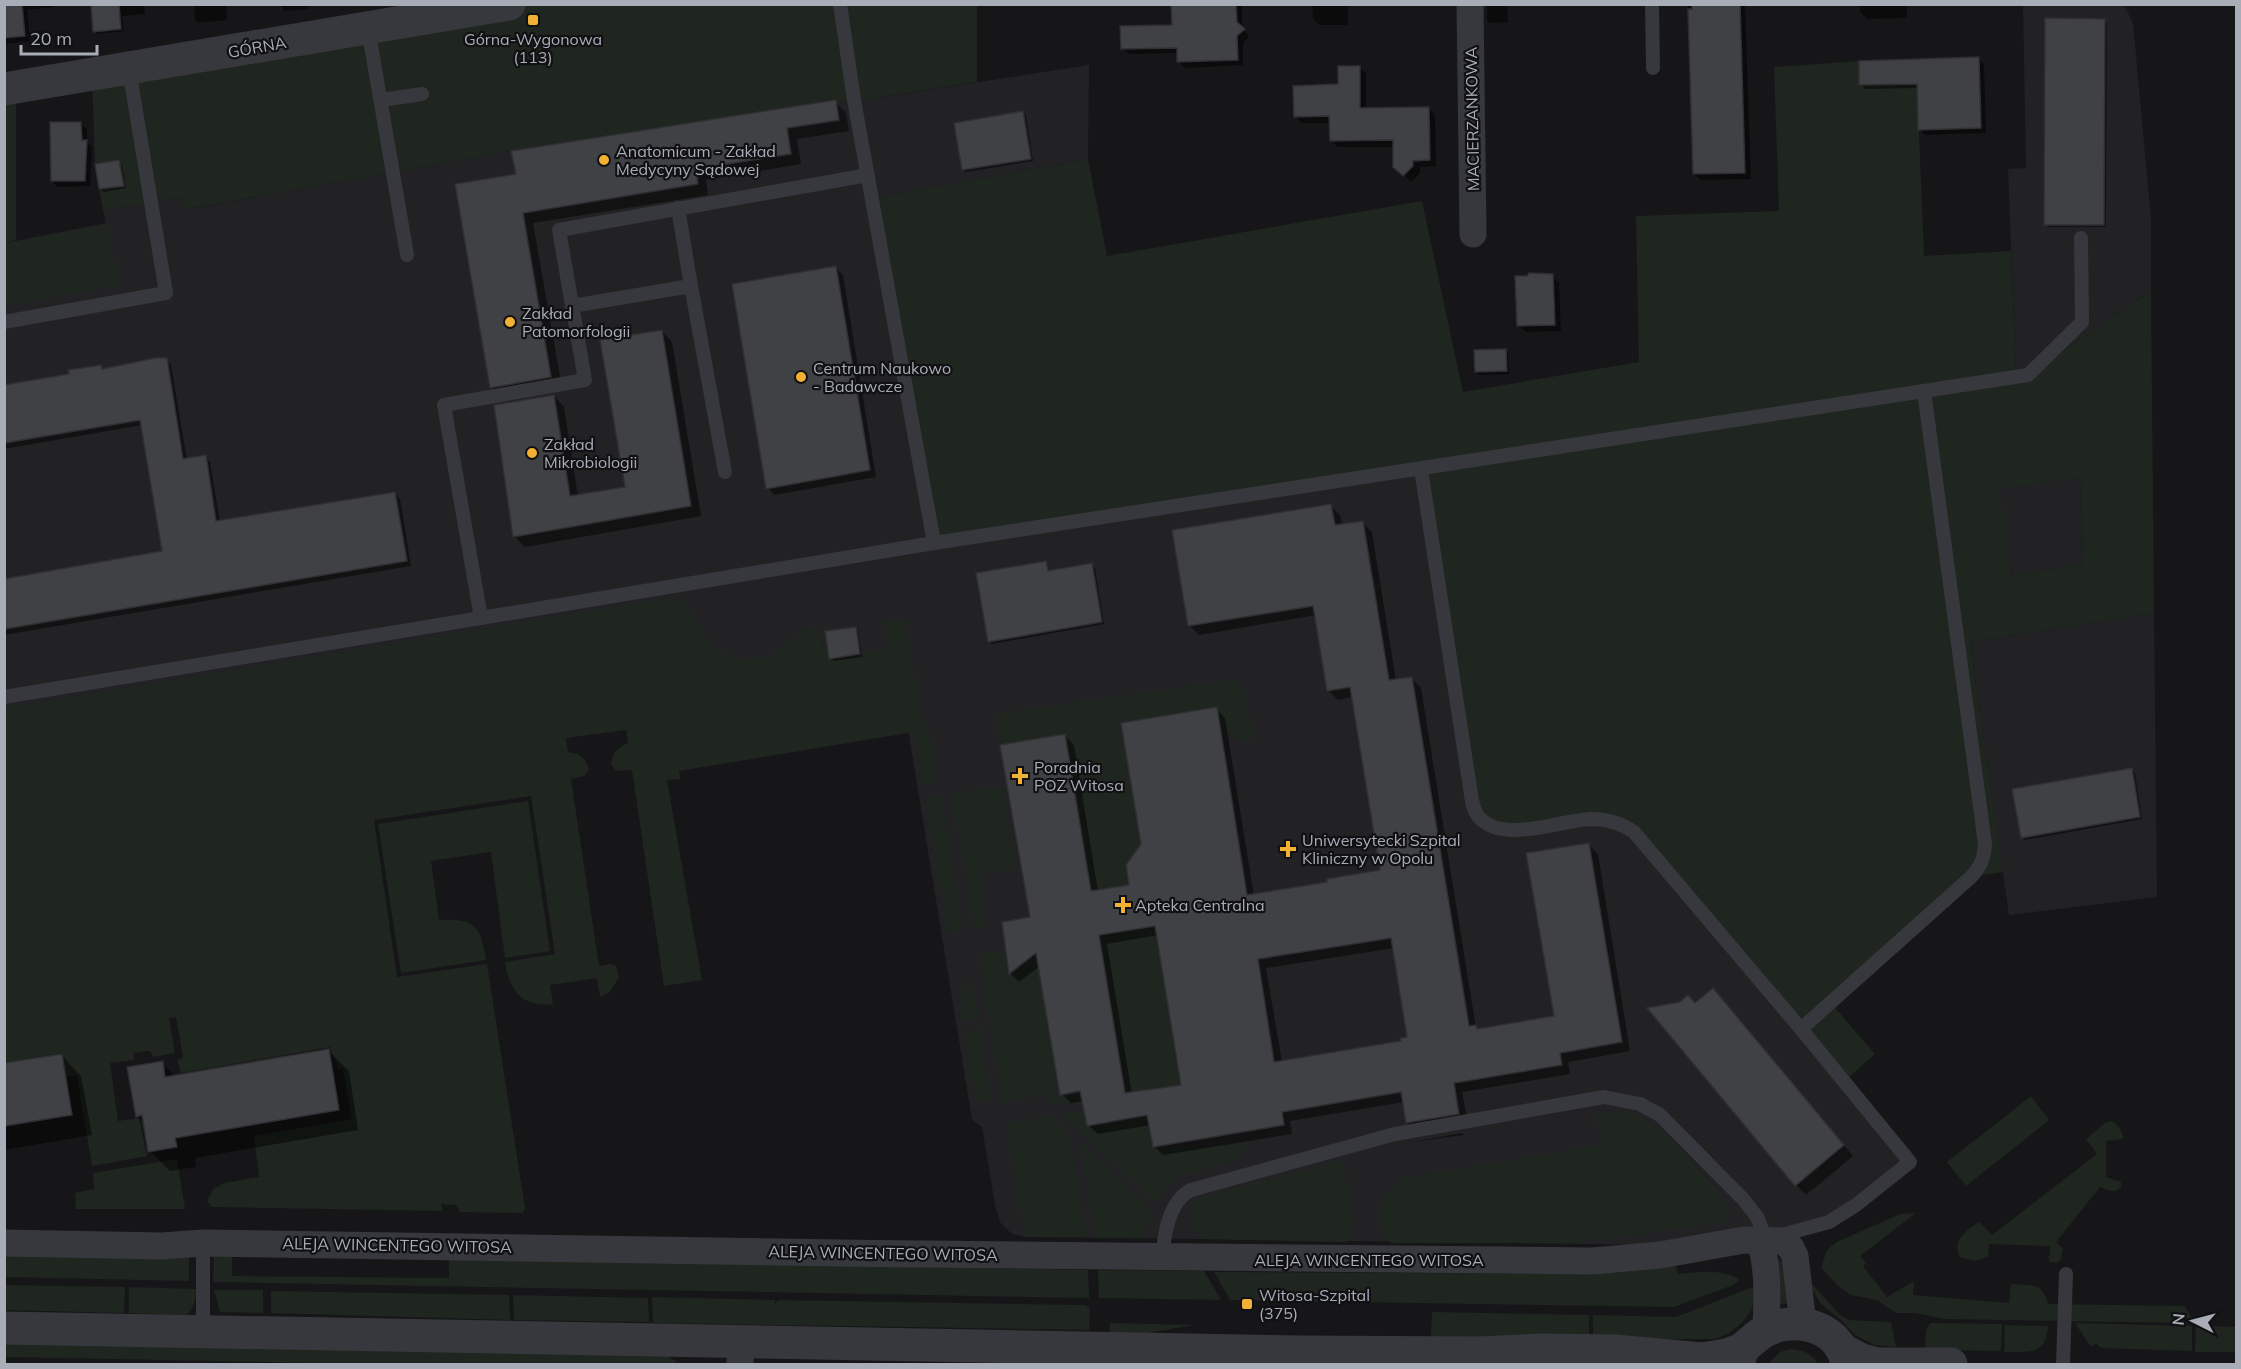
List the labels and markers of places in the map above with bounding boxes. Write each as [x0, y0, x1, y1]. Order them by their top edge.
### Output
marker: Górna-Wygonowa (113) [526, 13, 540, 27]
place label: Górna-Wygonowa (113) [464, 29, 602, 67]
place label: Anatomicum - Zakład Medycyny Sądowej [616, 141, 776, 179]
marker: Anatomicum - Zakład Medycyny Sądowej [597, 153, 611, 167]
place label: Zakład Patomorfologii [522, 303, 630, 341]
marker: Zakład Patomorfologii [503, 315, 517, 329]
place label: Centrum Naukowo - Badawcze [813, 358, 951, 396]
marker: Centrum Naukowo - Badawcze [794, 370, 808, 384]
place label: Zakład Mikrobiologii [544, 434, 637, 472]
marker: Zakład Mikrobiologii [525, 446, 539, 460]
place label: Poradnia POZ Witosa [1034, 757, 1124, 795]
marker: Poradnia POZ Witosa [1011, 767, 1029, 785]
place label: Uniwersytecki Szpital Kliniczny w Opolu [1302, 830, 1461, 868]
marker: Uniwersytecki Szpital Kliniczny w Opolu [1279, 840, 1297, 858]
place label: Apteka Centralna [1135, 895, 1265, 915]
marker: Apteka Centralna [1116, 898, 1130, 912]
place label: Witosa-Szpital (375) [1259, 1285, 1370, 1323]
marker: Witosa-Szpital (375) [1240, 1297, 1254, 1311]

